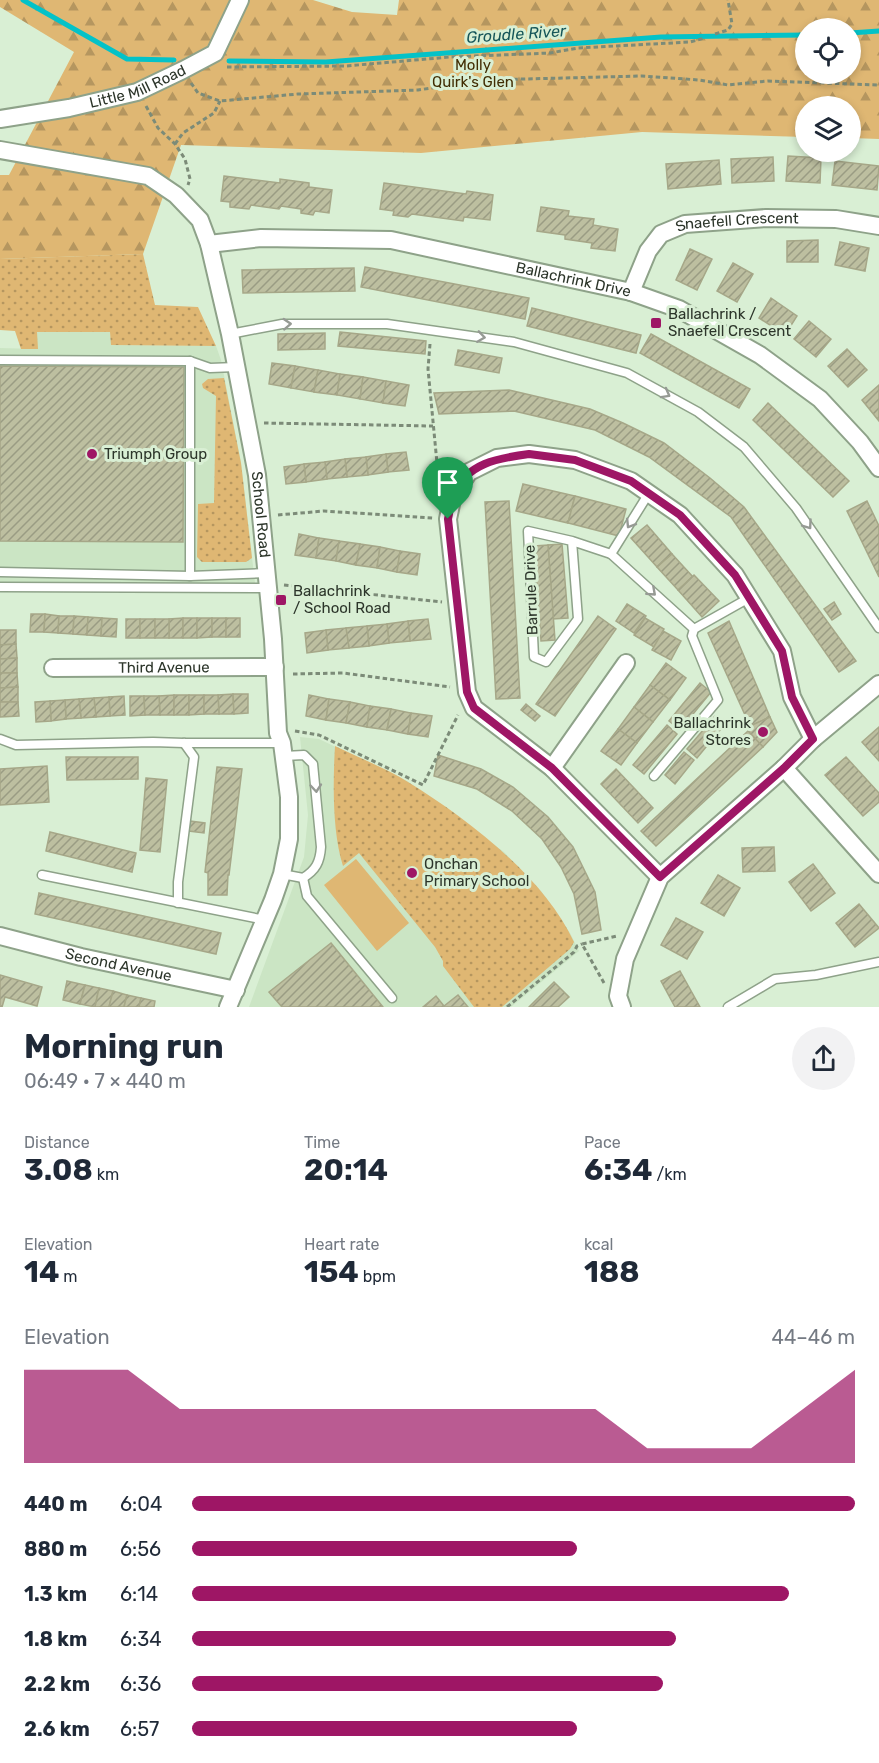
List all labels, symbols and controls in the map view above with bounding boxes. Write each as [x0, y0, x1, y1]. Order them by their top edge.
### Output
map controls [795, 18, 861, 162]
button: locate [795, 18, 861, 84]
water label: Groudle River [465, 21, 567, 47]
park label: Molly Quirk's Glen [432, 56, 514, 91]
street label: Little Mill Road [88, 61, 189, 112]
button: layers [795, 96, 861, 162]
street label: Snaefell Crescent [673, 209, 799, 236]
street label: Ballachrink Drive [514, 258, 633, 301]
place label: Ballachrink / Snaefell Crescent [668, 305, 791, 340]
marker: Ballachrink / Snaefell Crescent [649, 316, 663, 330]
one-way arrow [283, 318, 292, 331]
one-way arrow [477, 331, 486, 343]
one-way arrow [660, 387, 671, 398]
place label: Triumph Group [104, 445, 207, 463]
marker: Triumph Group [85, 447, 99, 461]
pin [422, 457, 473, 519]
icon: arrive [431, 466, 464, 499]
street label: School Road [248, 470, 274, 559]
one-way arrow [625, 518, 637, 528]
one-way arrow [801, 518, 812, 529]
street label: Barrule Drive [520, 544, 542, 636]
place label: Ballachrink / School Road [293, 582, 391, 617]
one-way arrow [645, 585, 656, 596]
marker: Ballachrink / School Road [274, 593, 288, 607]
street label: Third Avenue [118, 658, 210, 677]
place label: Ballachrink Stores [674, 714, 751, 749]
marker: Ballachrink Stores [756, 725, 770, 739]
one-way arrow [309, 784, 322, 793]
place label: Onchan Primary School [424, 855, 529, 890]
marker: Onchan Primary School [405, 866, 419, 880]
street label: Second Avenue [63, 944, 173, 985]
text: Morning run [24, 1027, 224, 1066]
button: share [792, 1027, 855, 1090]
text: 06:49 · 7 × 440 m [24, 1069, 186, 1093]
text: Distance [24, 1133, 90, 1152]
text: Time [304, 1133, 340, 1152]
text: Pace [584, 1133, 621, 1152]
text: 3.08 [24, 1152, 93, 1188]
text: 20:14 [304, 1152, 388, 1188]
text: 6:34 [584, 1152, 653, 1188]
text: km [93, 1165, 119, 1184]
text: /km [653, 1165, 687, 1184]
text: Elevation [24, 1235, 93, 1254]
text: Heart rate [304, 1235, 379, 1254]
text: kcal [584, 1235, 613, 1254]
text: 14 [24, 1254, 59, 1290]
text: 154 [304, 1254, 359, 1290]
text: 188 [584, 1254, 640, 1290]
text: m [59, 1267, 78, 1286]
text: bpm [359, 1267, 396, 1286]
text: Elevation [24, 1325, 110, 1349]
text: 44–46 m [772, 1325, 855, 1349]
text: 440 m [24, 1492, 88, 1516]
text: 6:04 [120, 1492, 162, 1516]
text: 880 m [24, 1537, 87, 1561]
text: 6:56 [120, 1537, 161, 1561]
text: 1.3 km [24, 1582, 87, 1606]
text: 6:14 [120, 1582, 158, 1606]
text: 1.8 km [24, 1627, 87, 1651]
text: 6:34 [120, 1627, 162, 1651]
text: 2.2 km [24, 1672, 90, 1696]
text: 6:36 [120, 1672, 161, 1696]
text: 2.6 km [24, 1717, 90, 1741]
text: 6:57 [120, 1717, 159, 1741]

